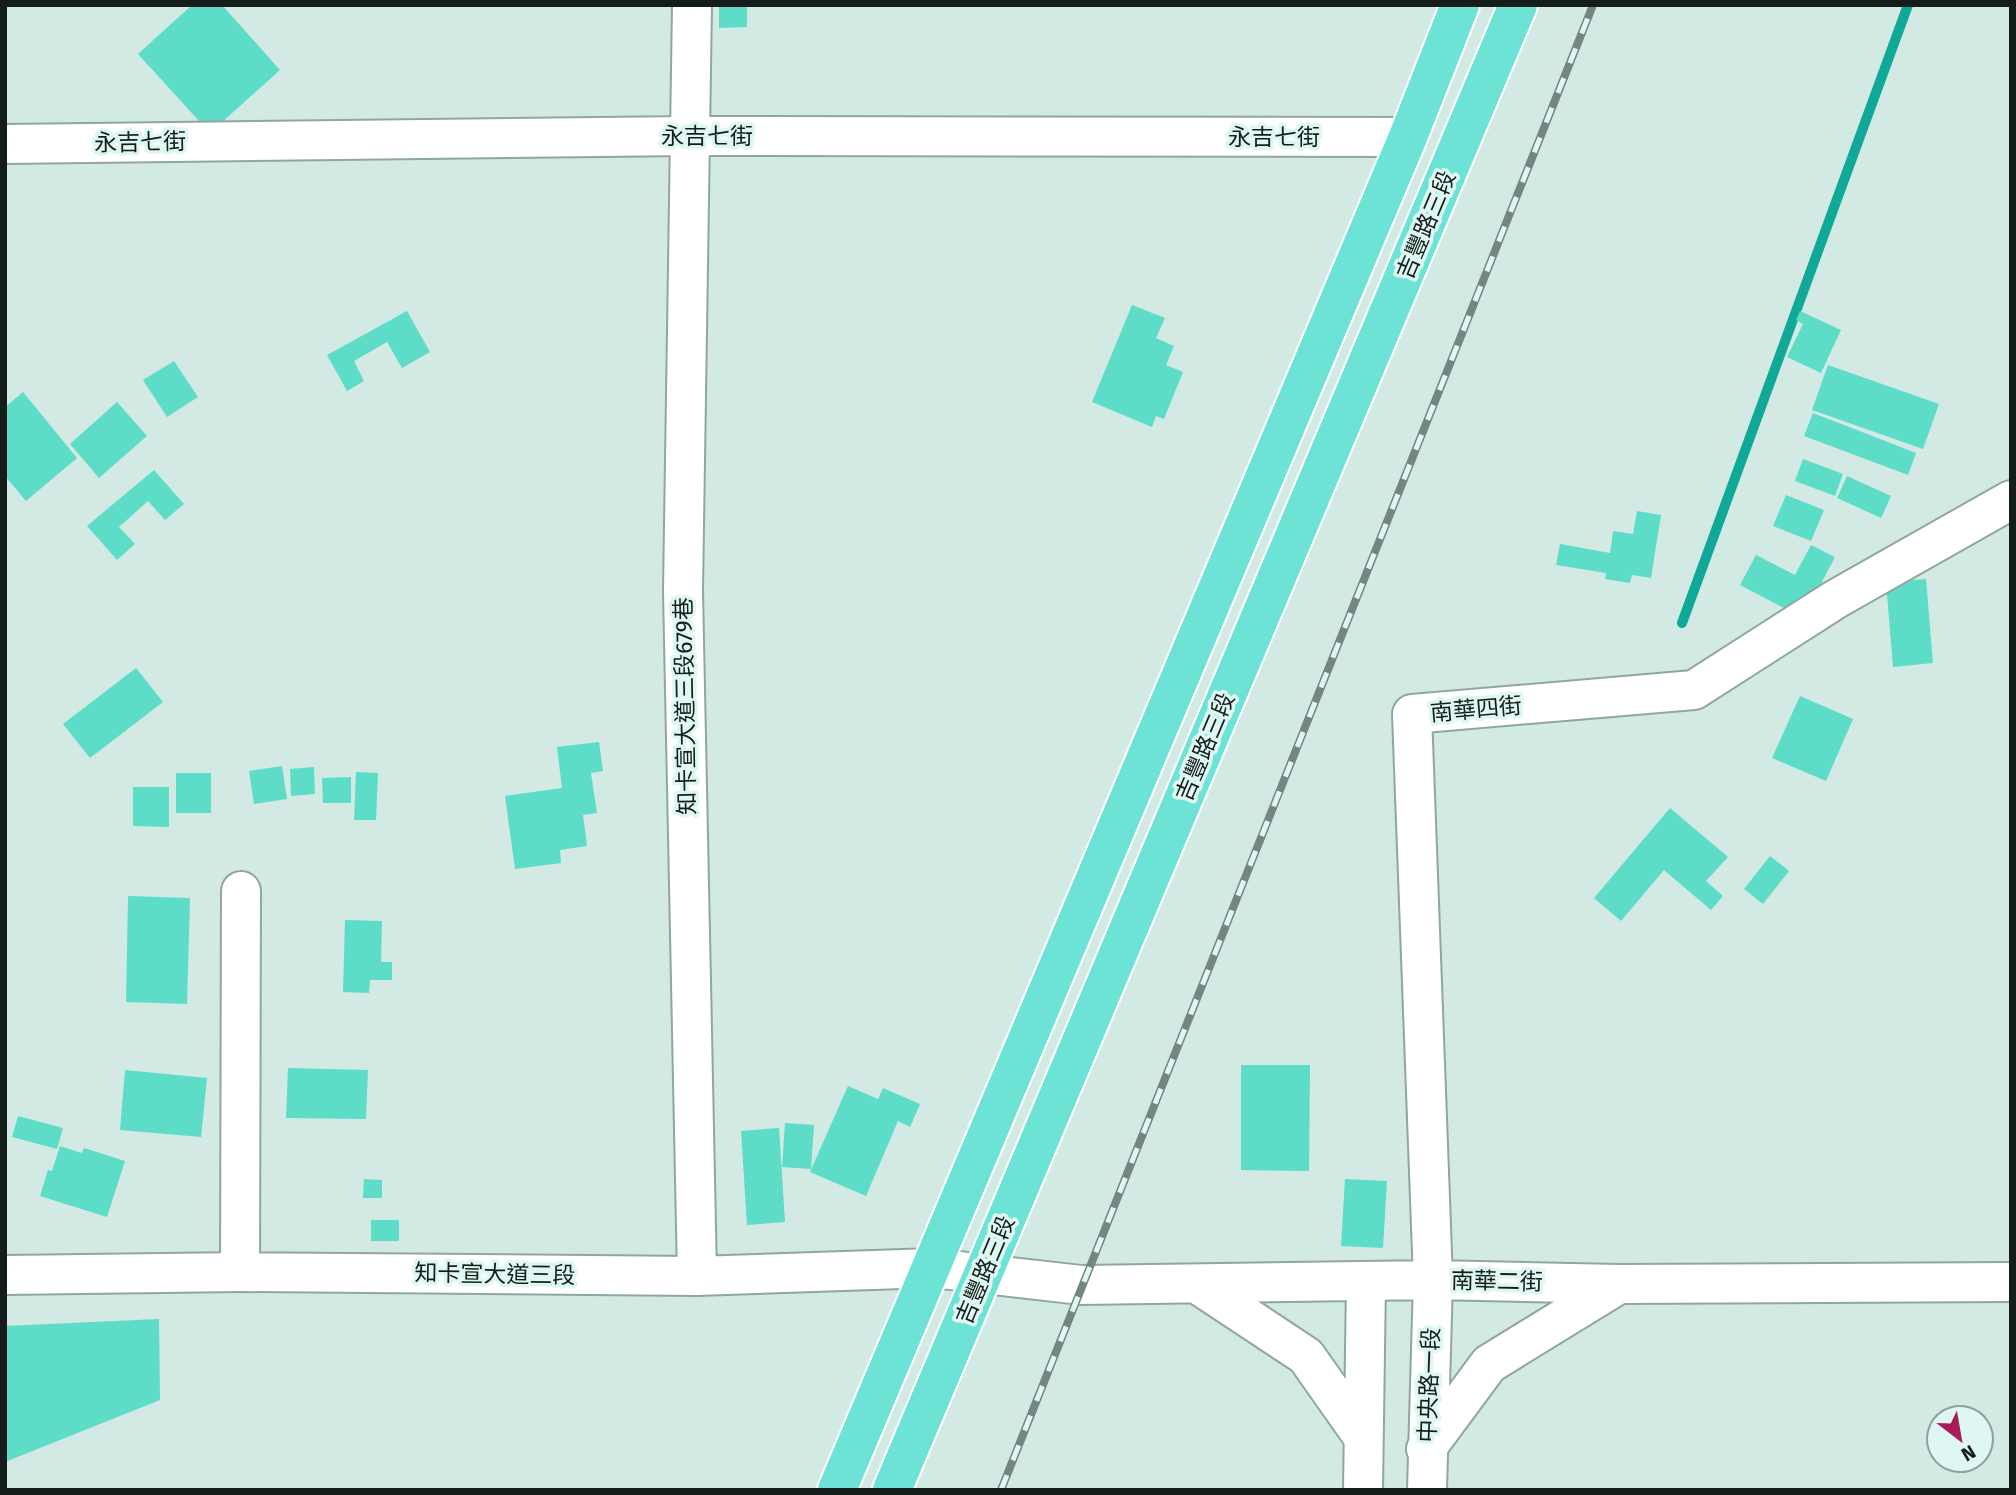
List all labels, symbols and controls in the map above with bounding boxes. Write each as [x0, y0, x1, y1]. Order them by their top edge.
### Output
street label: 永吉七街 [661, 122, 753, 150]
street label: 永吉七街 [1228, 123, 1320, 151]
street label: 永吉七街 [94, 127, 186, 157]
street label: 吉豐路三段 [1391, 167, 1461, 283]
street label: 知卡宣大道三段679巷 [669, 597, 701, 815]
street label: 吉豐路三段 [1170, 689, 1240, 805]
street label: 南華四街 [1429, 691, 1523, 727]
street label: 吉豐路三段 [950, 1212, 1020, 1328]
street label: 知卡宣大道三段 [414, 1259, 576, 1289]
street label: 南華二街 [1451, 1266, 1543, 1296]
street label: 中央路一段 [1413, 1327, 1445, 1443]
north arrow [1925, 1404, 1995, 1474]
text: N [1957, 1440, 1980, 1466]

